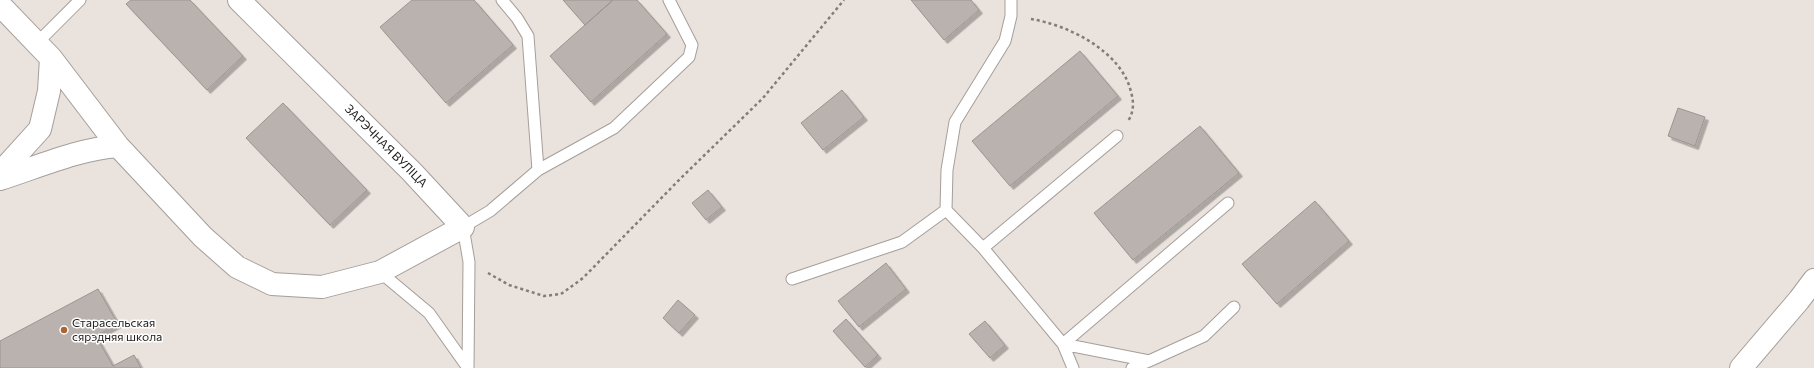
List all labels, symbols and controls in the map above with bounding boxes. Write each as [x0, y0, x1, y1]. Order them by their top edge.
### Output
street label: ЗАРЭЧНАЯ ВУЛІЦА [343, 101, 431, 189]
place label: Старасельская сярэдняя школа [72, 315, 162, 343]
marker: Старасельская сярэдняя школа [59, 325, 69, 335]

